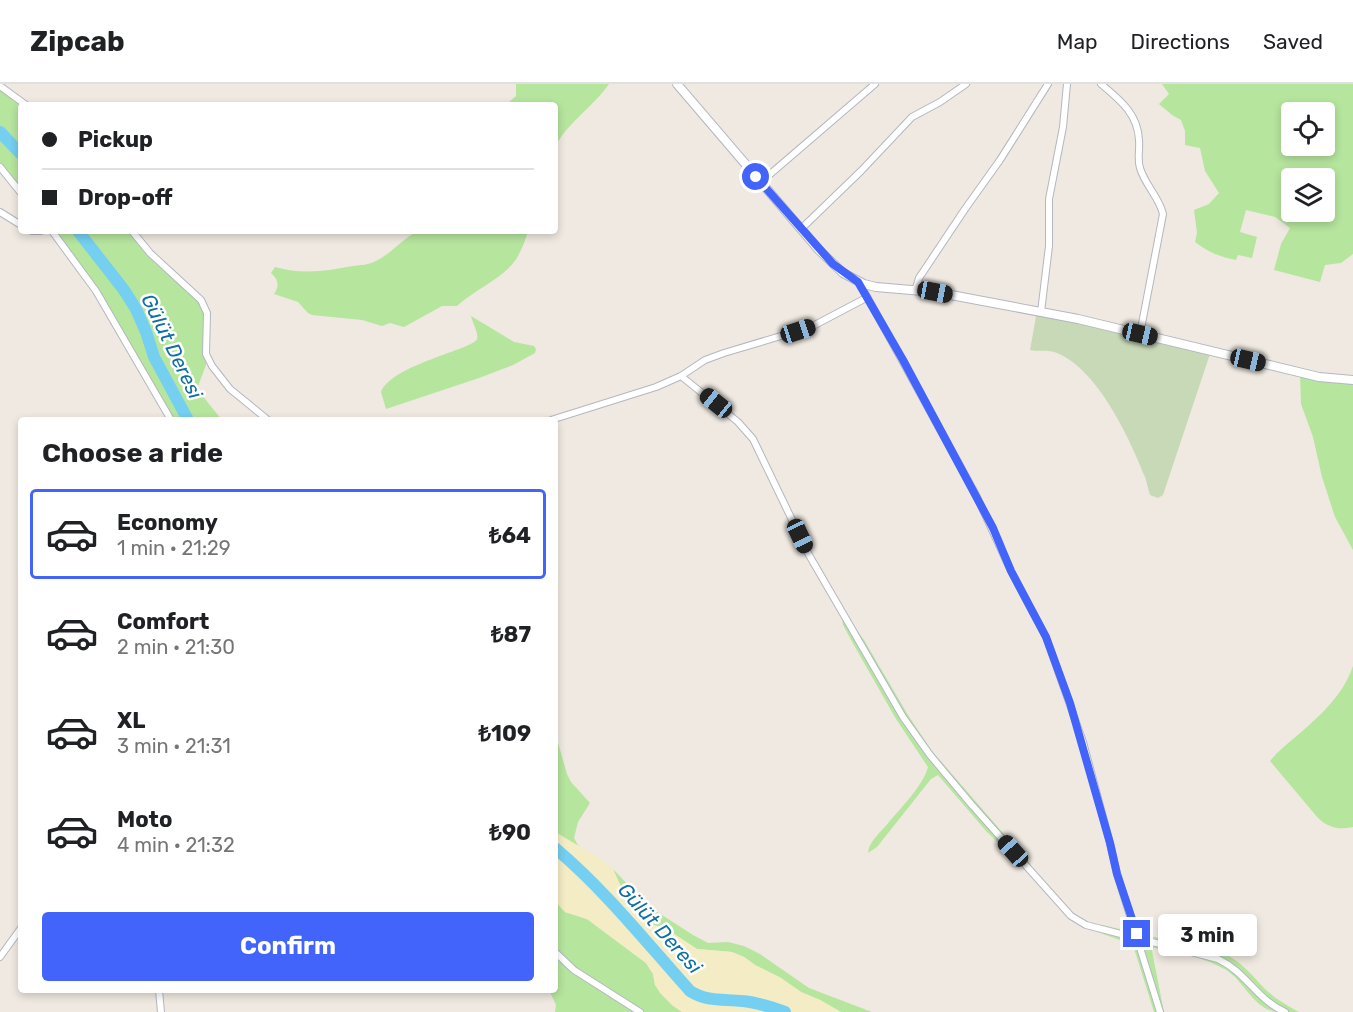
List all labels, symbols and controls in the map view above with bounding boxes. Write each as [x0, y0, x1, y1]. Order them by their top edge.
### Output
text: Zipcab [30, 25, 125, 58]
text: Map [1057, 29, 1098, 54]
text: Directions [1131, 29, 1230, 54]
text: Saved [1263, 29, 1323, 54]
map controls [1281, 102, 1335, 222]
button: locate [1281, 102, 1335, 156]
text: Pickup [78, 126, 153, 153]
route start [742, 163, 769, 190]
button: layers [1281, 168, 1335, 222]
text: Drop-off [78, 184, 173, 211]
car [916, 280, 954, 304]
water label: Gülüt Deresi [136, 290, 208, 403]
car [778, 317, 818, 345]
car [1120, 321, 1160, 347]
car [1228, 347, 1268, 373]
car [696, 385, 736, 421]
text: Choose a ride [42, 437, 223, 469]
icon: car [45, 507, 99, 561]
text: Economy [117, 509, 218, 536]
car [784, 516, 816, 556]
text: ₺64 [489, 522, 531, 549]
text: 1 min · 21:29 [117, 536, 231, 560]
icon: car [45, 606, 99, 660]
text: Comfort [117, 608, 209, 635]
text: ₺87 [491, 621, 531, 648]
text: 2 min · 21:30 [117, 635, 235, 659]
icon: car [45, 705, 99, 759]
text: XL [117, 707, 145, 734]
text: ₺109 [478, 720, 531, 747]
text: 3 min · 21:31 [117, 734, 231, 758]
icon: car [45, 804, 99, 858]
text: Moto [117, 806, 172, 833]
text: ₺90 [489, 819, 531, 846]
car [994, 832, 1032, 870]
text: 4 min · 21:32 [117, 833, 235, 857]
water label: Gülüt Deresi [613, 878, 708, 979]
button: Confirm [42, 912, 534, 981]
callout: 3 min [1158, 913, 1257, 955]
route end [1123, 920, 1150, 947]
text: 3 min [1180, 923, 1235, 947]

